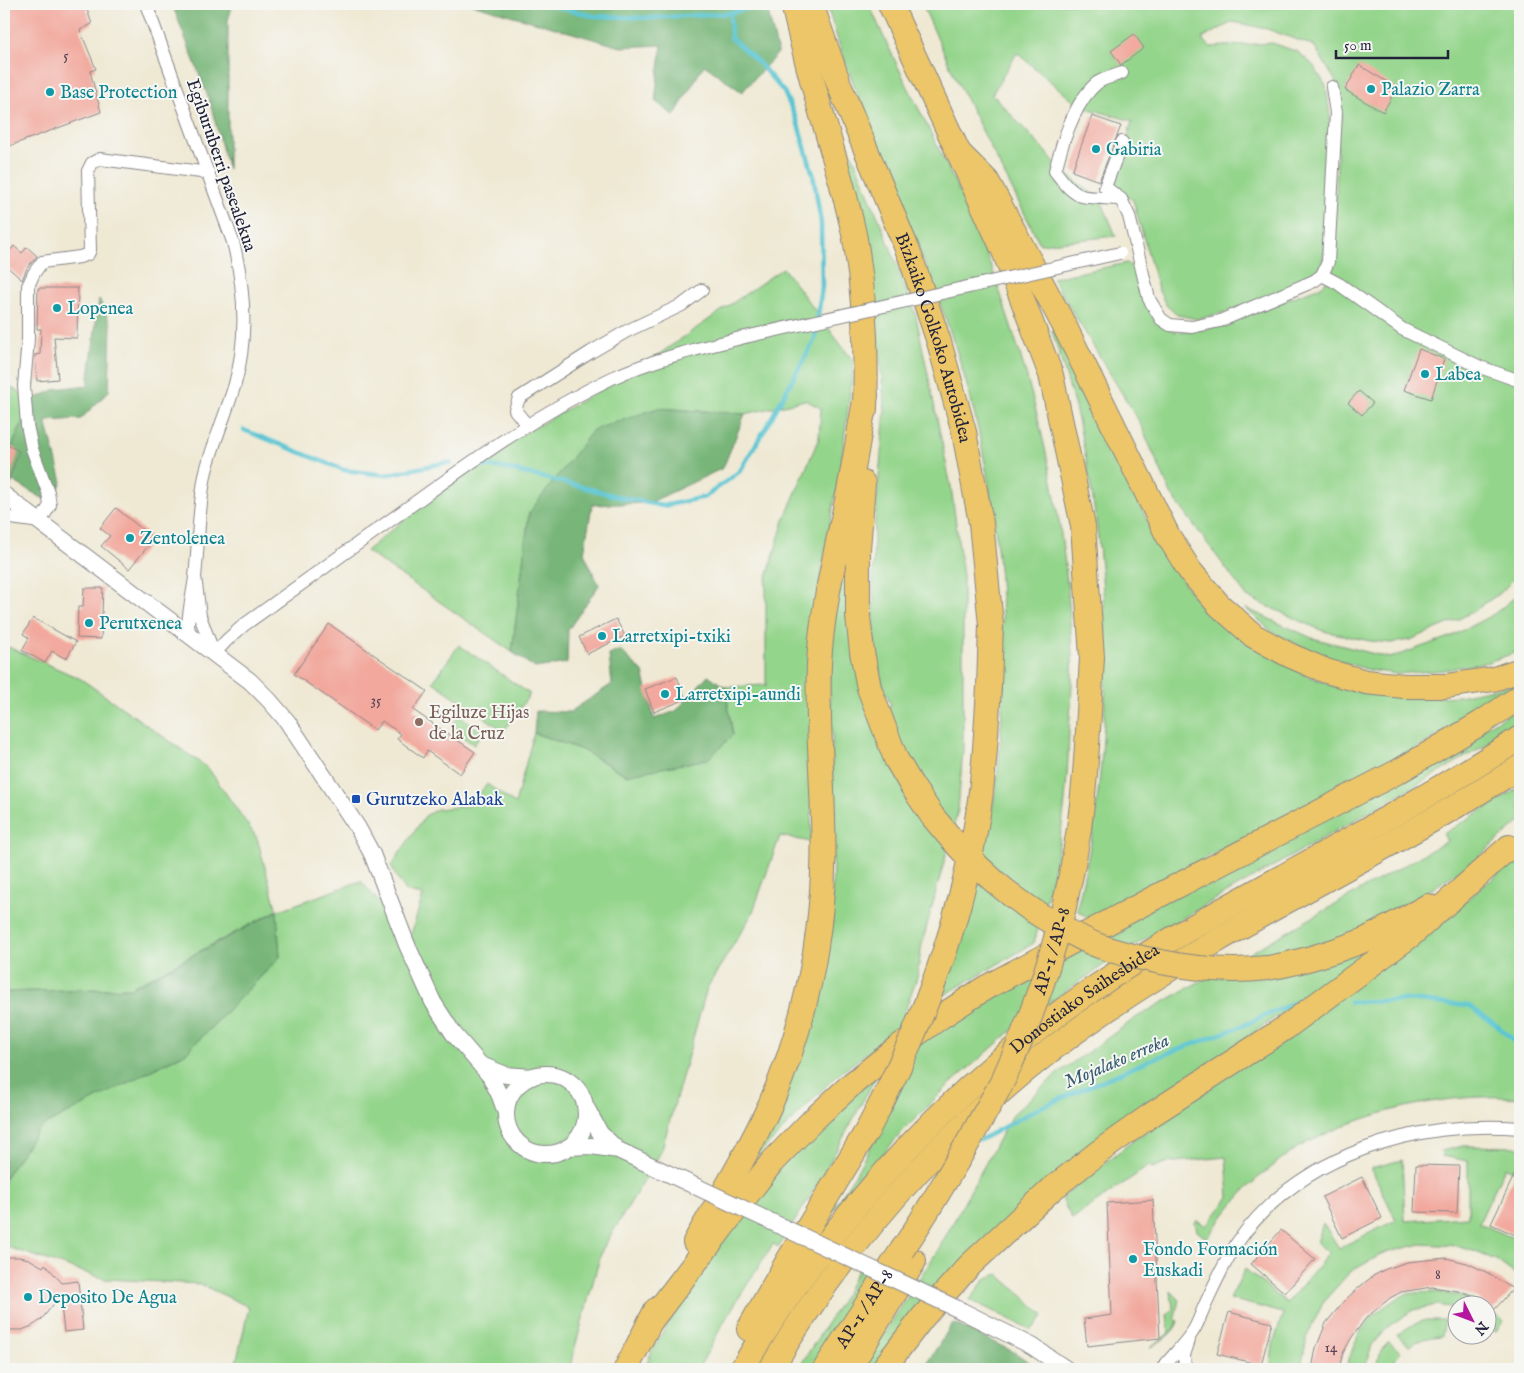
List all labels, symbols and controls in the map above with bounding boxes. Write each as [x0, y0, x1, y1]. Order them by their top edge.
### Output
scale bar [1336, 28, 1449, 60]
text: 50 m [1344, 36, 1372, 55]
house number: 5 [63, 46, 69, 65]
street label: Egiburuberri pasealekua [180, 76, 261, 255]
place label: Palazio Zarra [1381, 79, 1480, 102]
place label: Base Protection [60, 82, 178, 105]
marker: Palazio Zarra [1365, 83, 1377, 95]
marker: Base Protection [44, 86, 56, 98]
place label: Gabiria [1106, 139, 1162, 162]
marker: Gabiria [1090, 143, 1102, 155]
street label: Bizkaiko Golkoko Autobidea [889, 230, 976, 445]
place label: Lopenea [67, 298, 134, 321]
marker: Lopenea [51, 302, 63, 314]
place label: Labea [1435, 364, 1481, 387]
marker: Labea [1419, 368, 1431, 380]
place label: Zentolenea [140, 528, 225, 551]
marker: Zentolenea [124, 532, 136, 544]
place label: Perutxenea [99, 613, 182, 636]
marker: Perutxenea [83, 617, 95, 629]
place label: Larretxipi-txiki [612, 626, 731, 649]
marker: Larretxipi-txiki [596, 630, 608, 642]
place label: Larretxipi-aundi [675, 684, 801, 707]
marker: Larretxipi-aundi [659, 688, 671, 700]
house number: 35 [370, 691, 382, 710]
place label: Egiluze Hijas de la Cruz [429, 702, 529, 746]
marker: Egiluze Hijas de la Cruz [413, 716, 425, 728]
place label: Gurutzeko Alabak [366, 789, 504, 812]
marker: Gurutzeko Alabak [350, 793, 362, 805]
street label: AP-1 / AP-8 [1029, 905, 1076, 999]
street label: Donostiako Saihesbidea [1006, 939, 1164, 1060]
water label: Mojalako erreka [1060, 1029, 1173, 1095]
place label: Fondo Formación Euskadi [1143, 1239, 1278, 1283]
marker: Fondo Formación Euskadi [1127, 1253, 1139, 1265]
street label: AP-1 / AP-8 [831, 1265, 899, 1354]
house number: 8 [1435, 1265, 1441, 1284]
place label: Deposito De Agua [38, 1287, 177, 1310]
marker: Deposito De Agua [22, 1291, 34, 1303]
north arrow [1446, 1296, 1496, 1346]
text: N [1470, 1317, 1492, 1339]
house number: 14 [1325, 1338, 1338, 1357]

